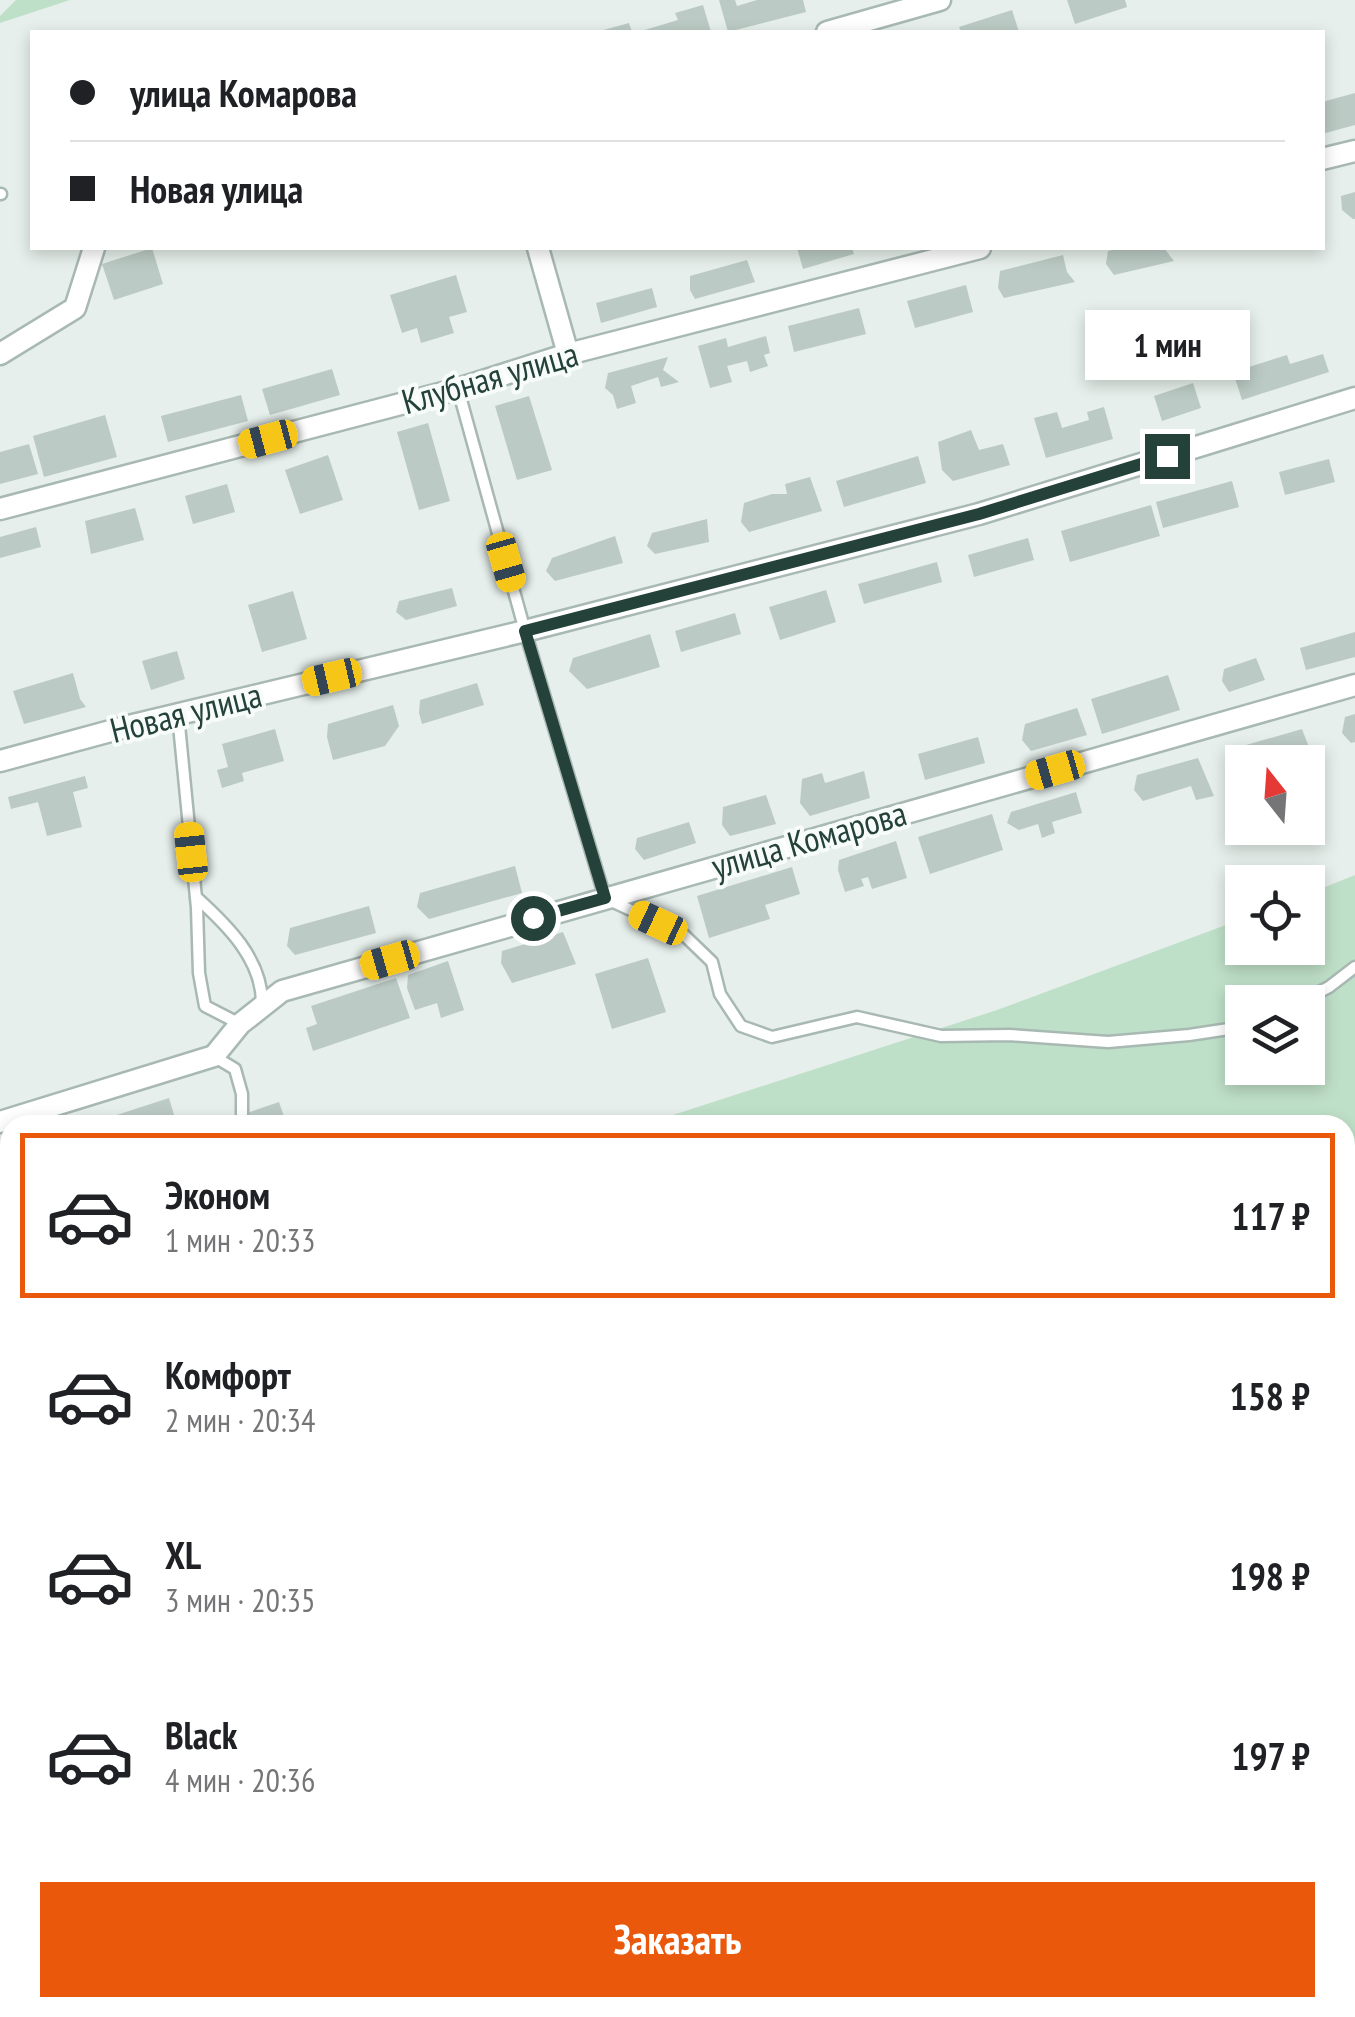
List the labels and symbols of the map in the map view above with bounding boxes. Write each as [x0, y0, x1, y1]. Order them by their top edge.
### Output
callout: 1 мин [1084, 311, 1250, 381]
street label: Клубная улица [396, 330, 583, 424]
car [235, 417, 301, 461]
route end [1145, 434, 1190, 479]
car [483, 529, 529, 595]
car [299, 656, 365, 698]
street label: Новая улица [105, 671, 266, 753]
north arrow [1225, 745, 1325, 845]
car [1022, 747, 1088, 793]
street label: улица Комарова [706, 789, 911, 889]
car [173, 821, 209, 883]
route start [511, 896, 556, 941]
car [624, 897, 692, 949]
car [357, 937, 423, 983]

